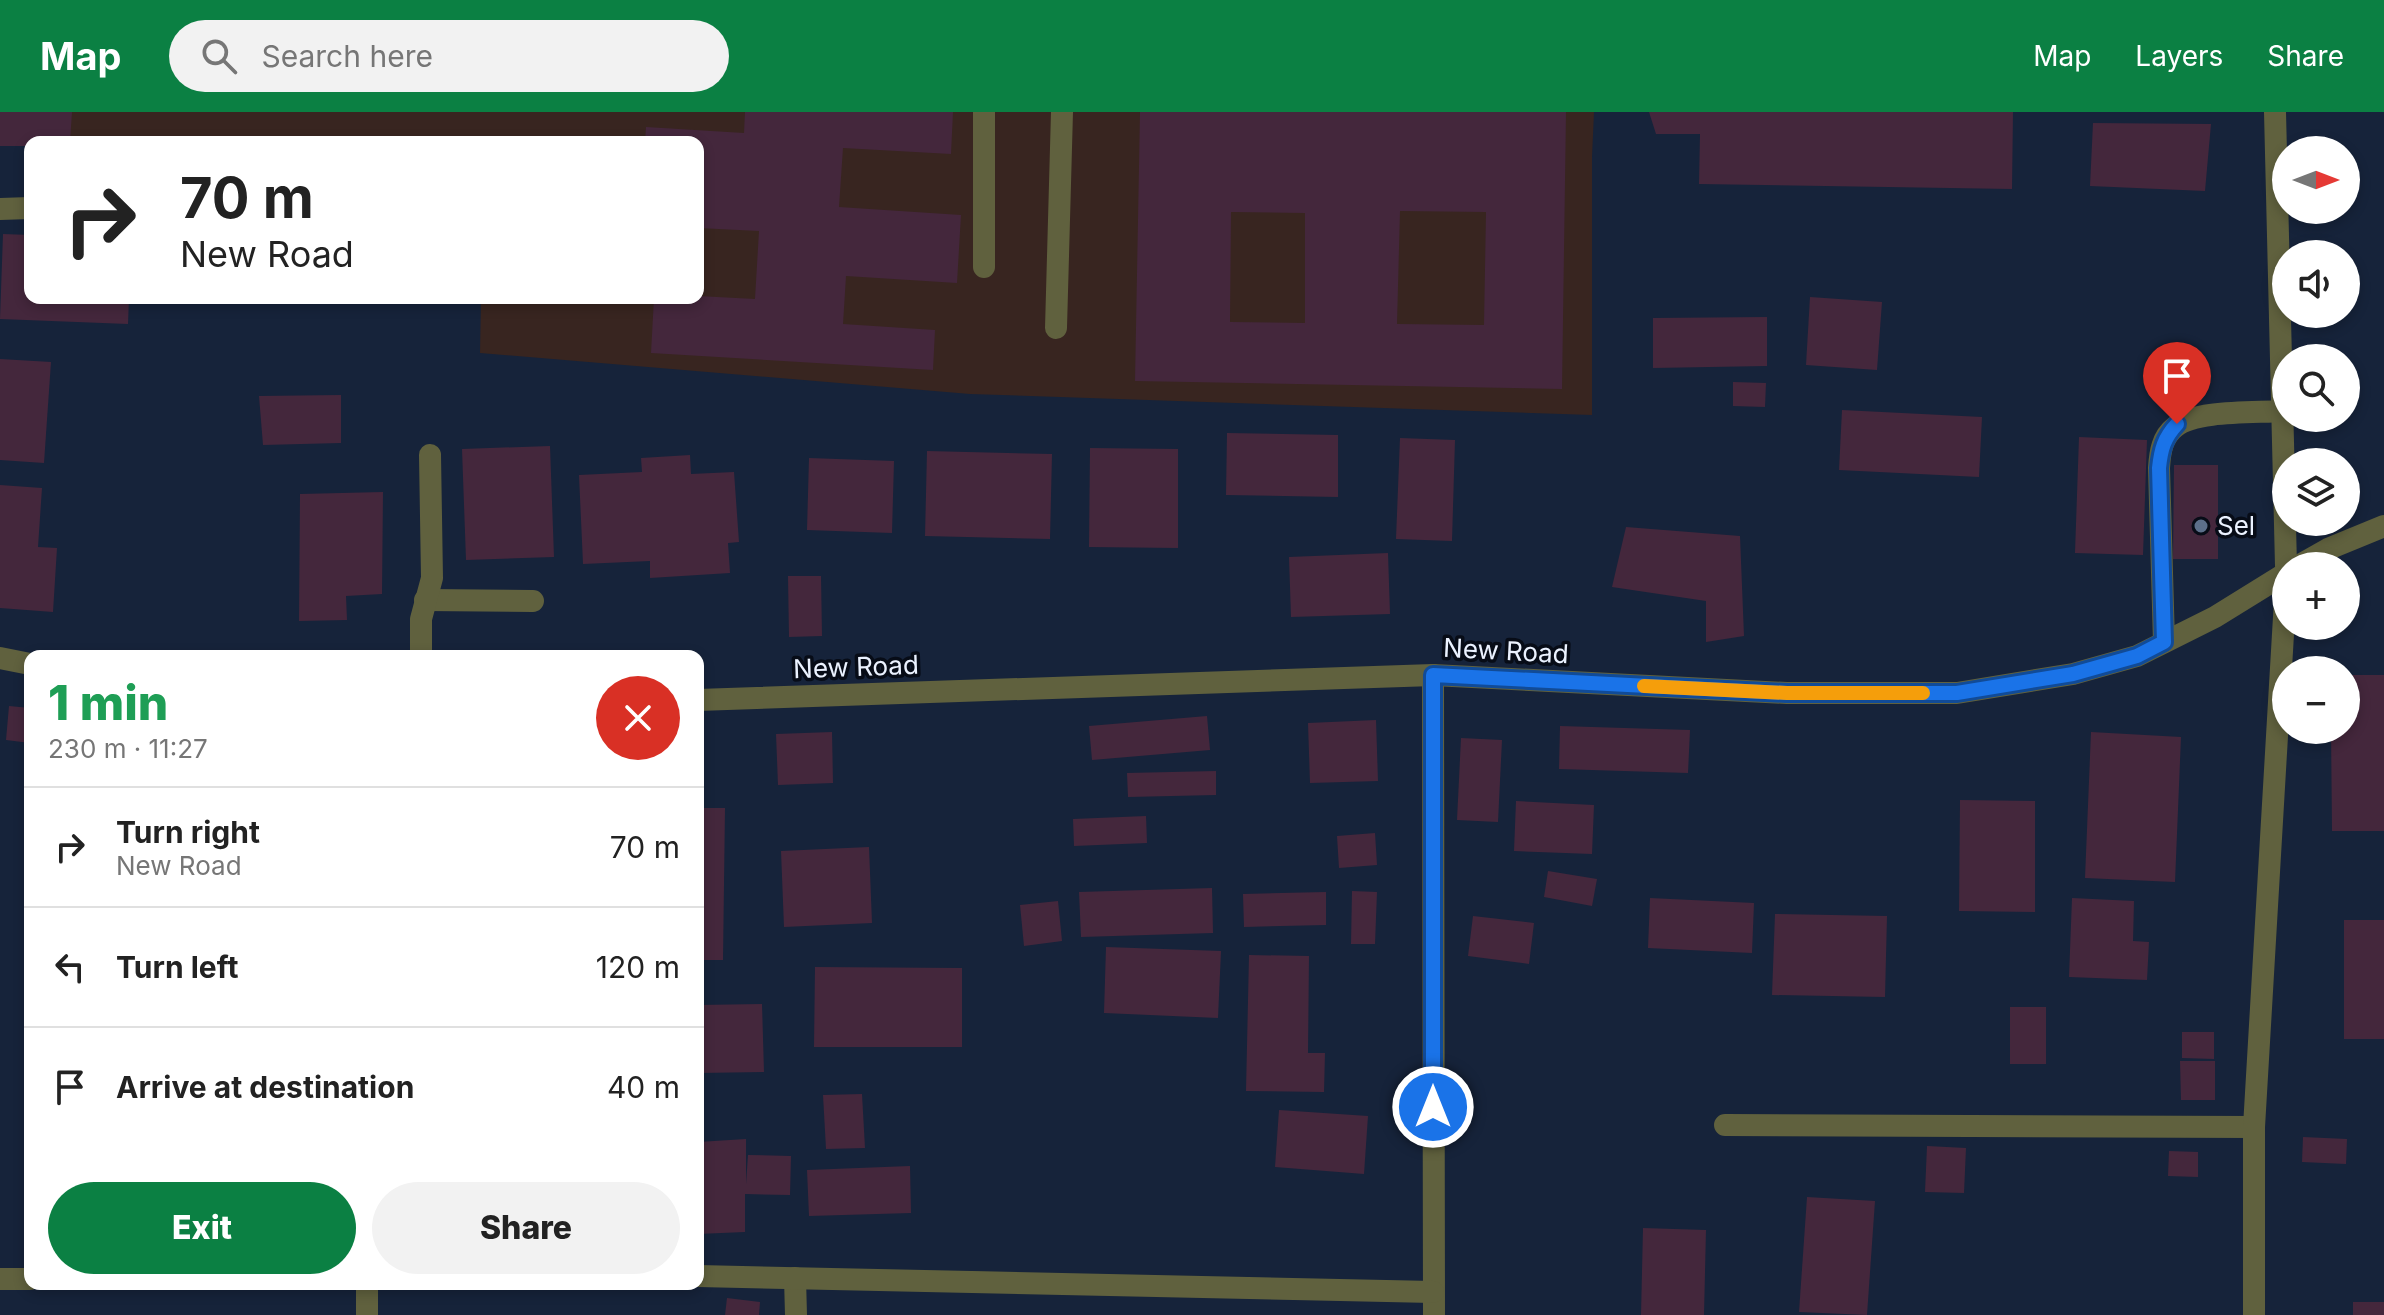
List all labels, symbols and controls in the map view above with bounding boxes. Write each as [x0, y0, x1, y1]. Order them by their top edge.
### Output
search box [169, 20, 729, 92]
text: Map [40, 33, 121, 79]
icon: search [197, 34, 241, 78]
text: Search here [261, 38, 433, 74]
text: Map [2033, 39, 2091, 73]
text: Layers [2135, 39, 2223, 73]
text: Share [2267, 39, 2344, 73]
north arrow [2272, 136, 2360, 224]
map controls [2272, 136, 2360, 744]
text: 70 m [180, 164, 314, 232]
icon: right [48, 168, 152, 272]
text: New Road [180, 232, 354, 276]
button: sound [2272, 240, 2360, 328]
pin [2143, 342, 2211, 424]
button: search [2272, 344, 2360, 432]
icon: arrive [2155, 354, 2199, 398]
button: layers [2272, 448, 2360, 536]
place label: Sel [2217, 510, 2255, 541]
marker: Sel [2192, 517, 2210, 535]
button: + [2272, 552, 2360, 640]
street label: New Road [1443, 632, 1570, 669]
street label: New Road [793, 649, 919, 684]
button: − [2272, 656, 2360, 744]
text: 1 min [48, 673, 168, 732]
button: close [596, 676, 680, 760]
text: 230 m · 11:27 [48, 733, 208, 764]
text: Turn right [116, 814, 260, 850]
icon: right [48, 825, 92, 869]
text: 70 m [610, 829, 680, 865]
text: New Road [116, 850, 242, 881]
icon: left [48, 945, 92, 989]
text: Turn left [116, 949, 238, 985]
text: 120 m [596, 949, 680, 985]
icon: arrive [48, 1065, 92, 1109]
position arrow [1391, 1065, 1475, 1149]
text: Arrive at destination [116, 1069, 414, 1105]
text: 40 m [607, 1069, 680, 1105]
button: Exit [48, 1182, 356, 1274]
button: Share [372, 1182, 680, 1274]

